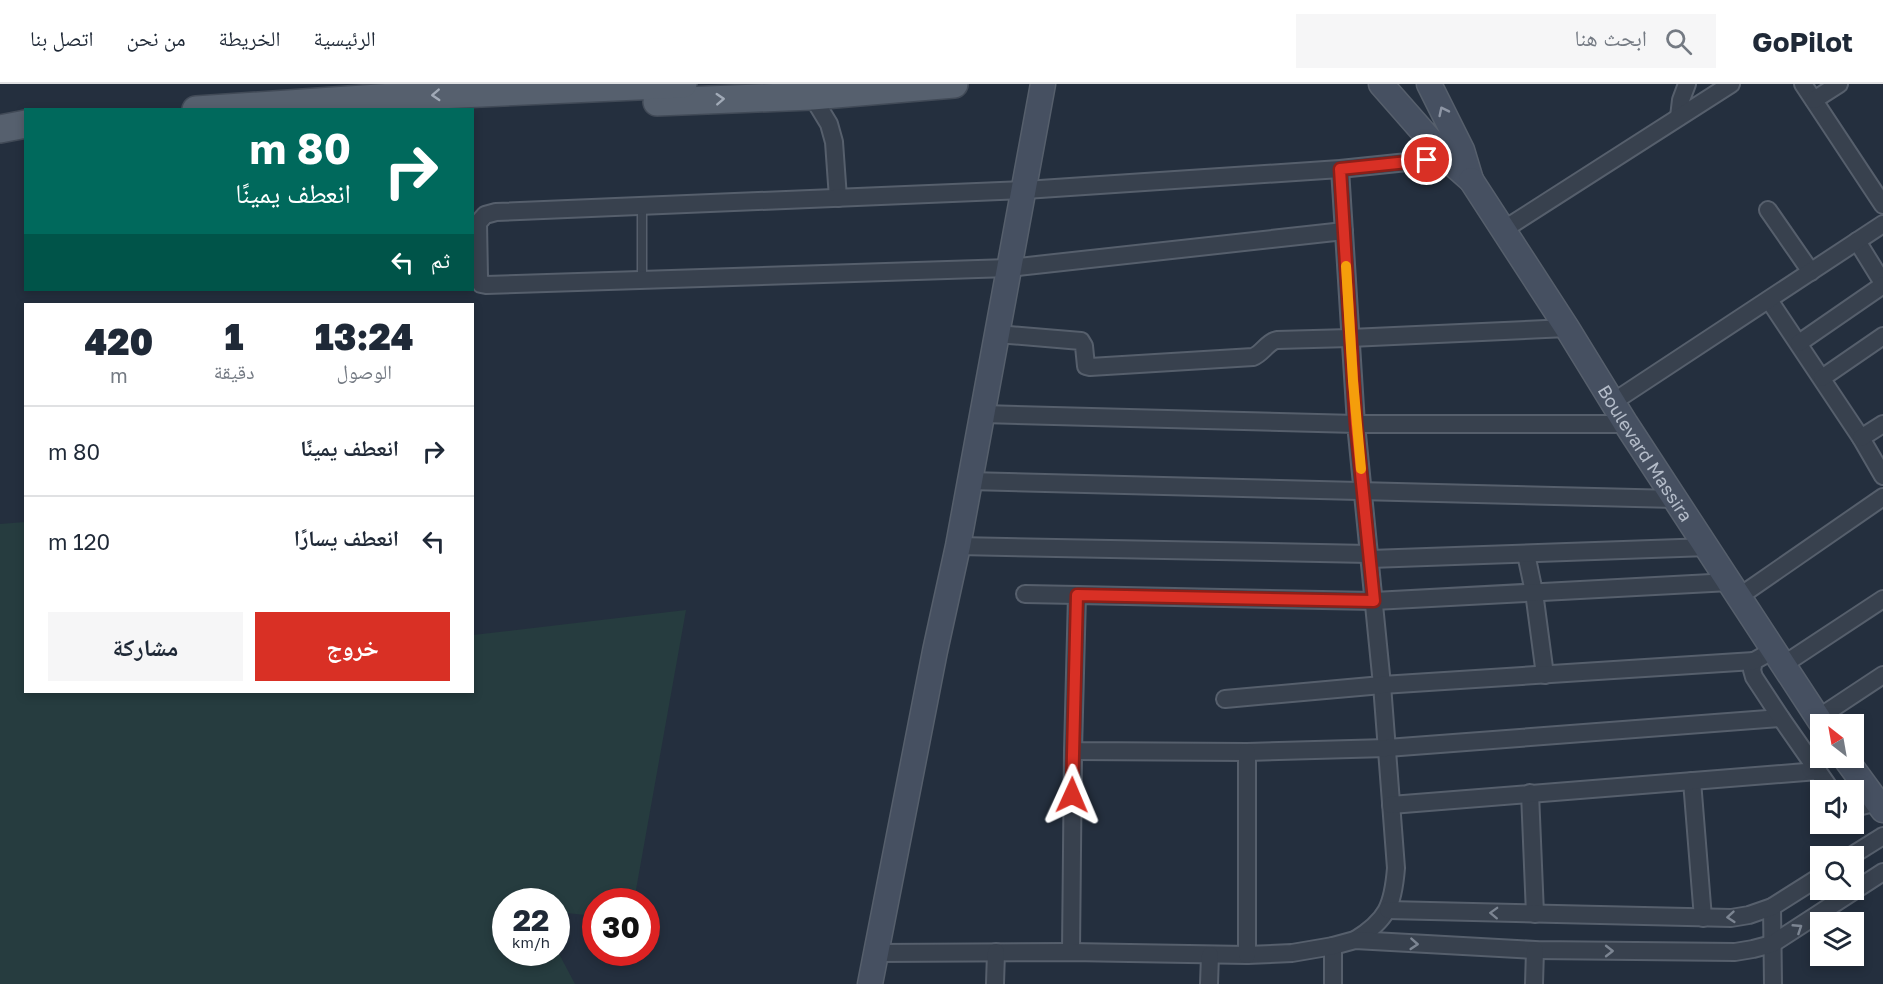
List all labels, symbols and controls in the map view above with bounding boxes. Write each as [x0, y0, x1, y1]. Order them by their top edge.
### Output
search box [1296, 14, 1716, 68]
text: ابحث هنا [1574, 24, 1647, 51]
text: اتصل بنا [30, 25, 93, 51]
text: من نحن [126, 25, 186, 51]
text: الخريطة [219, 25, 280, 51]
text: الرئيسية [313, 25, 376, 51]
icon: search [1662, 25, 1695, 58]
text: GoPilot [1752, 25, 1853, 58]
one-way arrow [432, 89, 441, 102]
one-way arrow [715, 93, 724, 106]
one-way arrow [1438, 107, 1450, 118]
text: 80 m [250, 123, 351, 173]
icon: right [372, 132, 450, 210]
pin [1401, 134, 1452, 185]
icon: arrive [1410, 143, 1443, 176]
text: انعطف يمينًا [235, 177, 351, 209]
icon: left [386, 246, 419, 279]
text: ثم [431, 246, 450, 273]
text: 1 [225, 315, 244, 358]
text: 13:24 [315, 315, 414, 358]
text: 420 [84, 320, 153, 363]
text: دقيقة [214, 359, 254, 383]
text: الوصول [337, 359, 392, 383]
text: m [110, 363, 128, 387]
street label: Boulevard Massira [1593, 381, 1698, 525]
text: انعطف يمينًا [300, 434, 399, 461]
icon: right [417, 435, 450, 468]
text: 80 m [48, 438, 100, 465]
text: انعطف يسارًا [294, 524, 399, 551]
icon: left [417, 525, 450, 558]
text: 120 m [48, 528, 110, 555]
button: مشاركة [48, 612, 243, 681]
button: خروج [255, 612, 450, 681]
north arrow [1810, 714, 1864, 768]
map controls [1810, 714, 1864, 966]
position arrow [1040, 763, 1104, 827]
button: sound [1810, 780, 1864, 834]
button: search [1810, 846, 1864, 900]
speed limit sign: 30 [582, 888, 660, 966]
text: 22 [513, 902, 549, 938]
one-way arrow [1490, 907, 1499, 919]
one-way arrow [1727, 910, 1736, 923]
button: layers [1810, 912, 1864, 966]
one-way arrow [1791, 924, 1802, 935]
text: km/h [512, 933, 550, 951]
one-way arrow [1409, 937, 1418, 950]
one-way arrow [1604, 945, 1613, 957]

